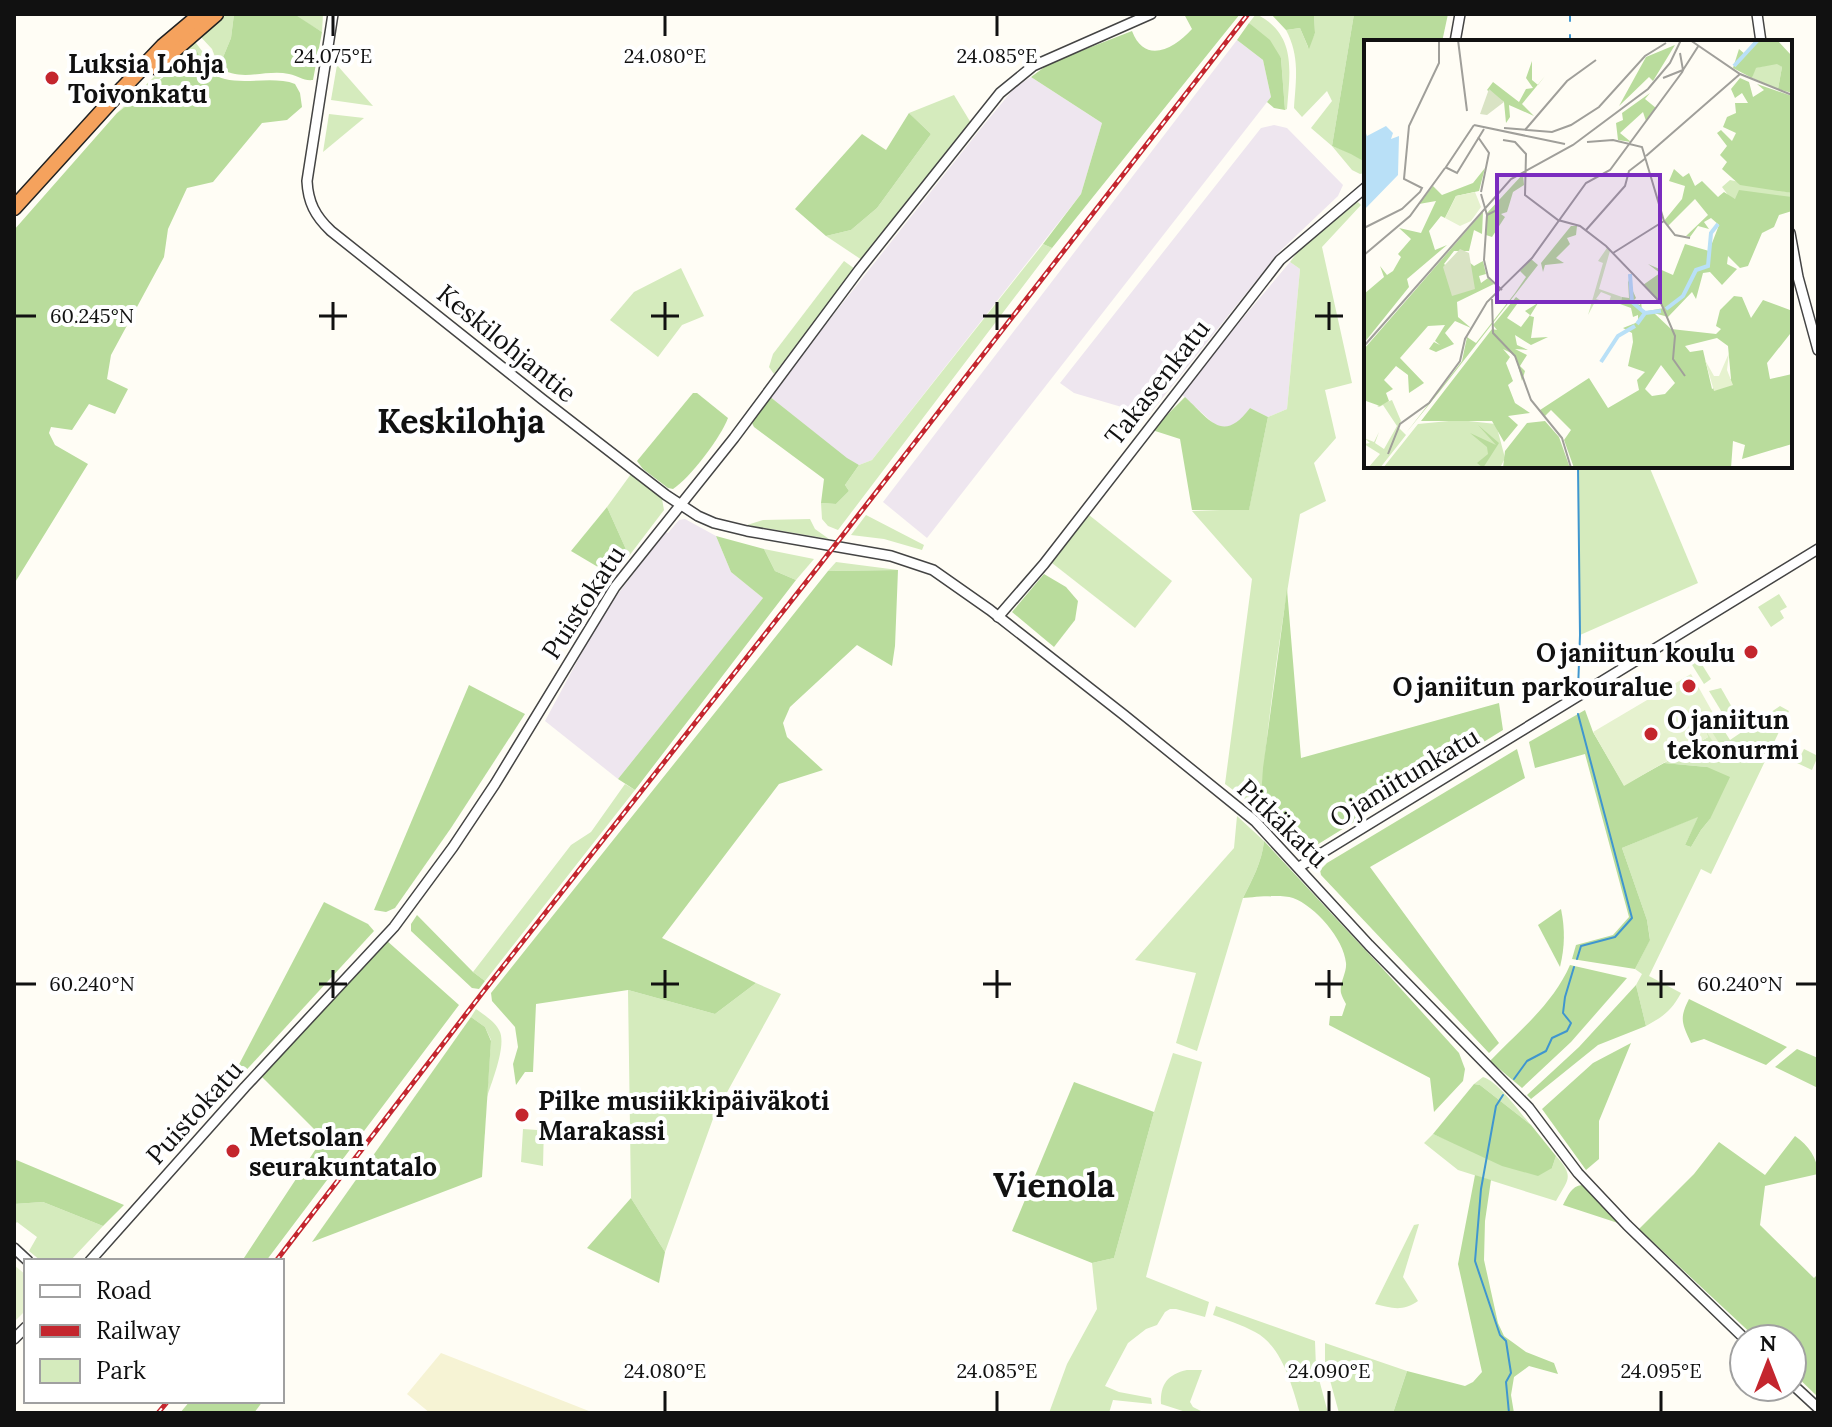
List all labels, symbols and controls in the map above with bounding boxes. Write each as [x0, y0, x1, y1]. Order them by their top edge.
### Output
inset map [1364, 40, 1792, 468]
text: 24.075°E [294, 43, 372, 68]
text: 24.080°E [624, 43, 706, 68]
text: 24.085°E [957, 43, 1037, 68]
place label: Luksia Lohja Toivonkatu [68, 47, 225, 110]
marker: Luksia Lohja Toivonkatu [43, 69, 61, 87]
street label: Keskilohjantie [431, 277, 583, 409]
text: 60.245°N [50, 303, 134, 328]
street label: Takasenkatu [1097, 312, 1217, 452]
district label: Keskilohja [377, 399, 545, 443]
street label: Puistokatu [534, 539, 632, 665]
place label: Ojaniitun koulu [1536, 636, 1735, 669]
marker: Ojaniitun koulu [1742, 643, 1760, 661]
place label: Ojaniitun parkouralue [1393, 670, 1673, 703]
marker: Ojaniitun parkouralue [1680, 677, 1698, 695]
place label: Ojaniitun tekonurmi [1667, 703, 1799, 766]
street label: Ojaniitunkatu [1323, 719, 1485, 835]
marker: Ojaniitun tekonurmi [1642, 725, 1660, 743]
street label: Pitkäkatu [1231, 772, 1335, 874]
text: 60.240°N [49, 971, 135, 996]
text: 60.240°N [1697, 971, 1783, 996]
street label: Puistokatu [139, 1053, 249, 1171]
place label: Pilke musiikkipäiväkoti Marakassi [538, 1084, 830, 1147]
marker: Pilke musiikkipäiväkoti Marakassi [513, 1106, 531, 1124]
place label: Metsolan seurakuntatalo [249, 1120, 437, 1183]
marker: Metsolan seurakuntatalo [224, 1142, 242, 1160]
district label: Vienola [993, 1163, 1115, 1206]
legend [24, 1259, 284, 1403]
text: Road [96, 1275, 152, 1306]
text: Railway [96, 1315, 181, 1346]
north arrow [1728, 1323, 1808, 1403]
text: N [1759, 1329, 1777, 1357]
text: Park [96, 1355, 146, 1386]
text: 24.080°E [624, 1358, 706, 1383]
text: 24.085°E [957, 1358, 1037, 1383]
text: 24.090°E [1288, 1358, 1370, 1383]
text: 24.095°E [1620, 1358, 1702, 1383]

